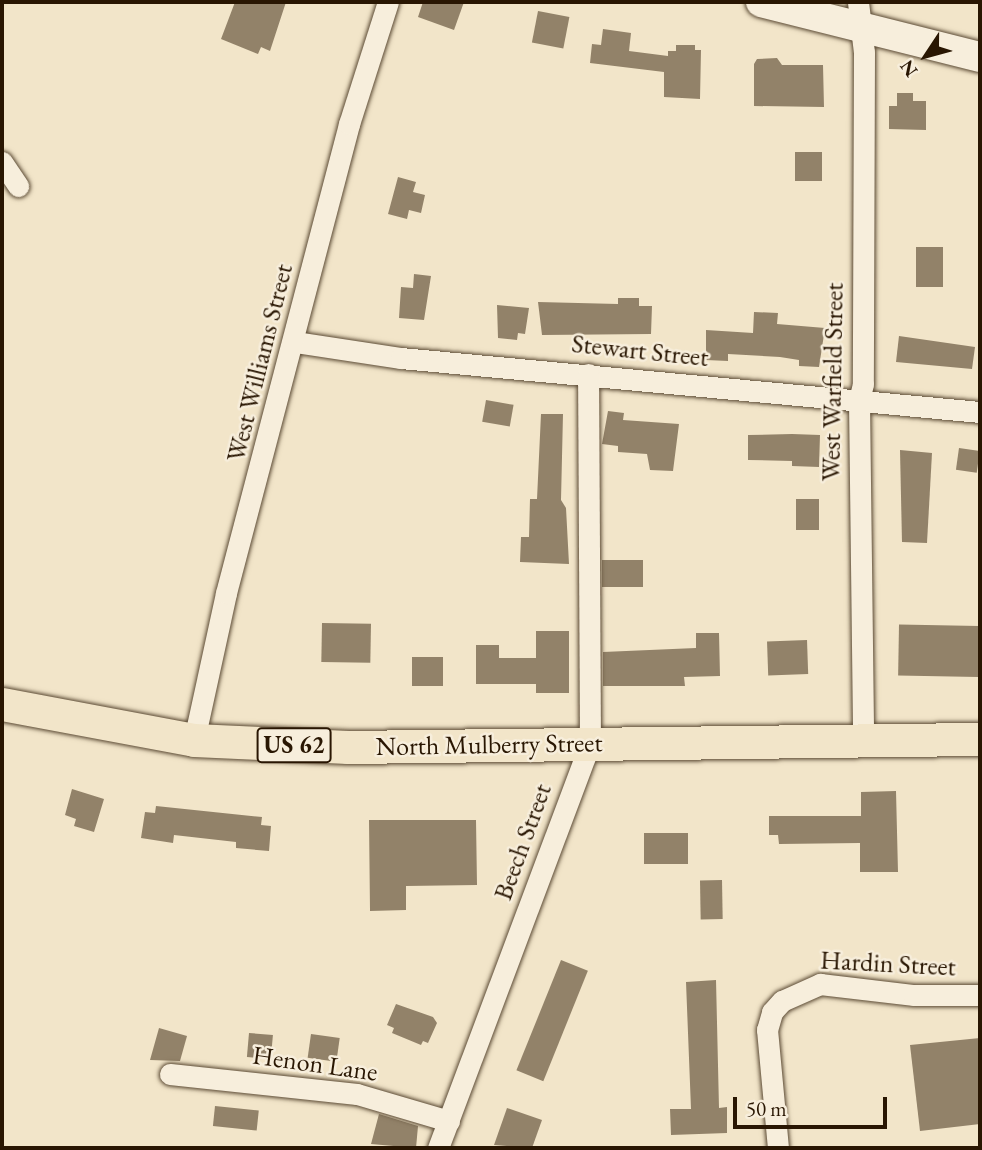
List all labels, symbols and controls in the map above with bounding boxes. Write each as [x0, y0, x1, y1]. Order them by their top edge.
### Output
north arrow [891, 21, 961, 91]
text: N [894, 55, 923, 82]
street label: West Williams Street [220, 261, 300, 465]
street label: West Warfield Street [816, 282, 850, 482]
street label: Stewart Street [570, 328, 710, 374]
road number: US 62 [256, 724, 332, 766]
street label: North Mulberry Street [375, 727, 603, 763]
street label: Beech Street [488, 780, 558, 904]
street label: Hardin Street [819, 945, 957, 983]
street label: Henon Lane [250, 1040, 380, 1088]
scale bar [737, 1084, 891, 1128]
text: 50 m [746, 1095, 787, 1122]

